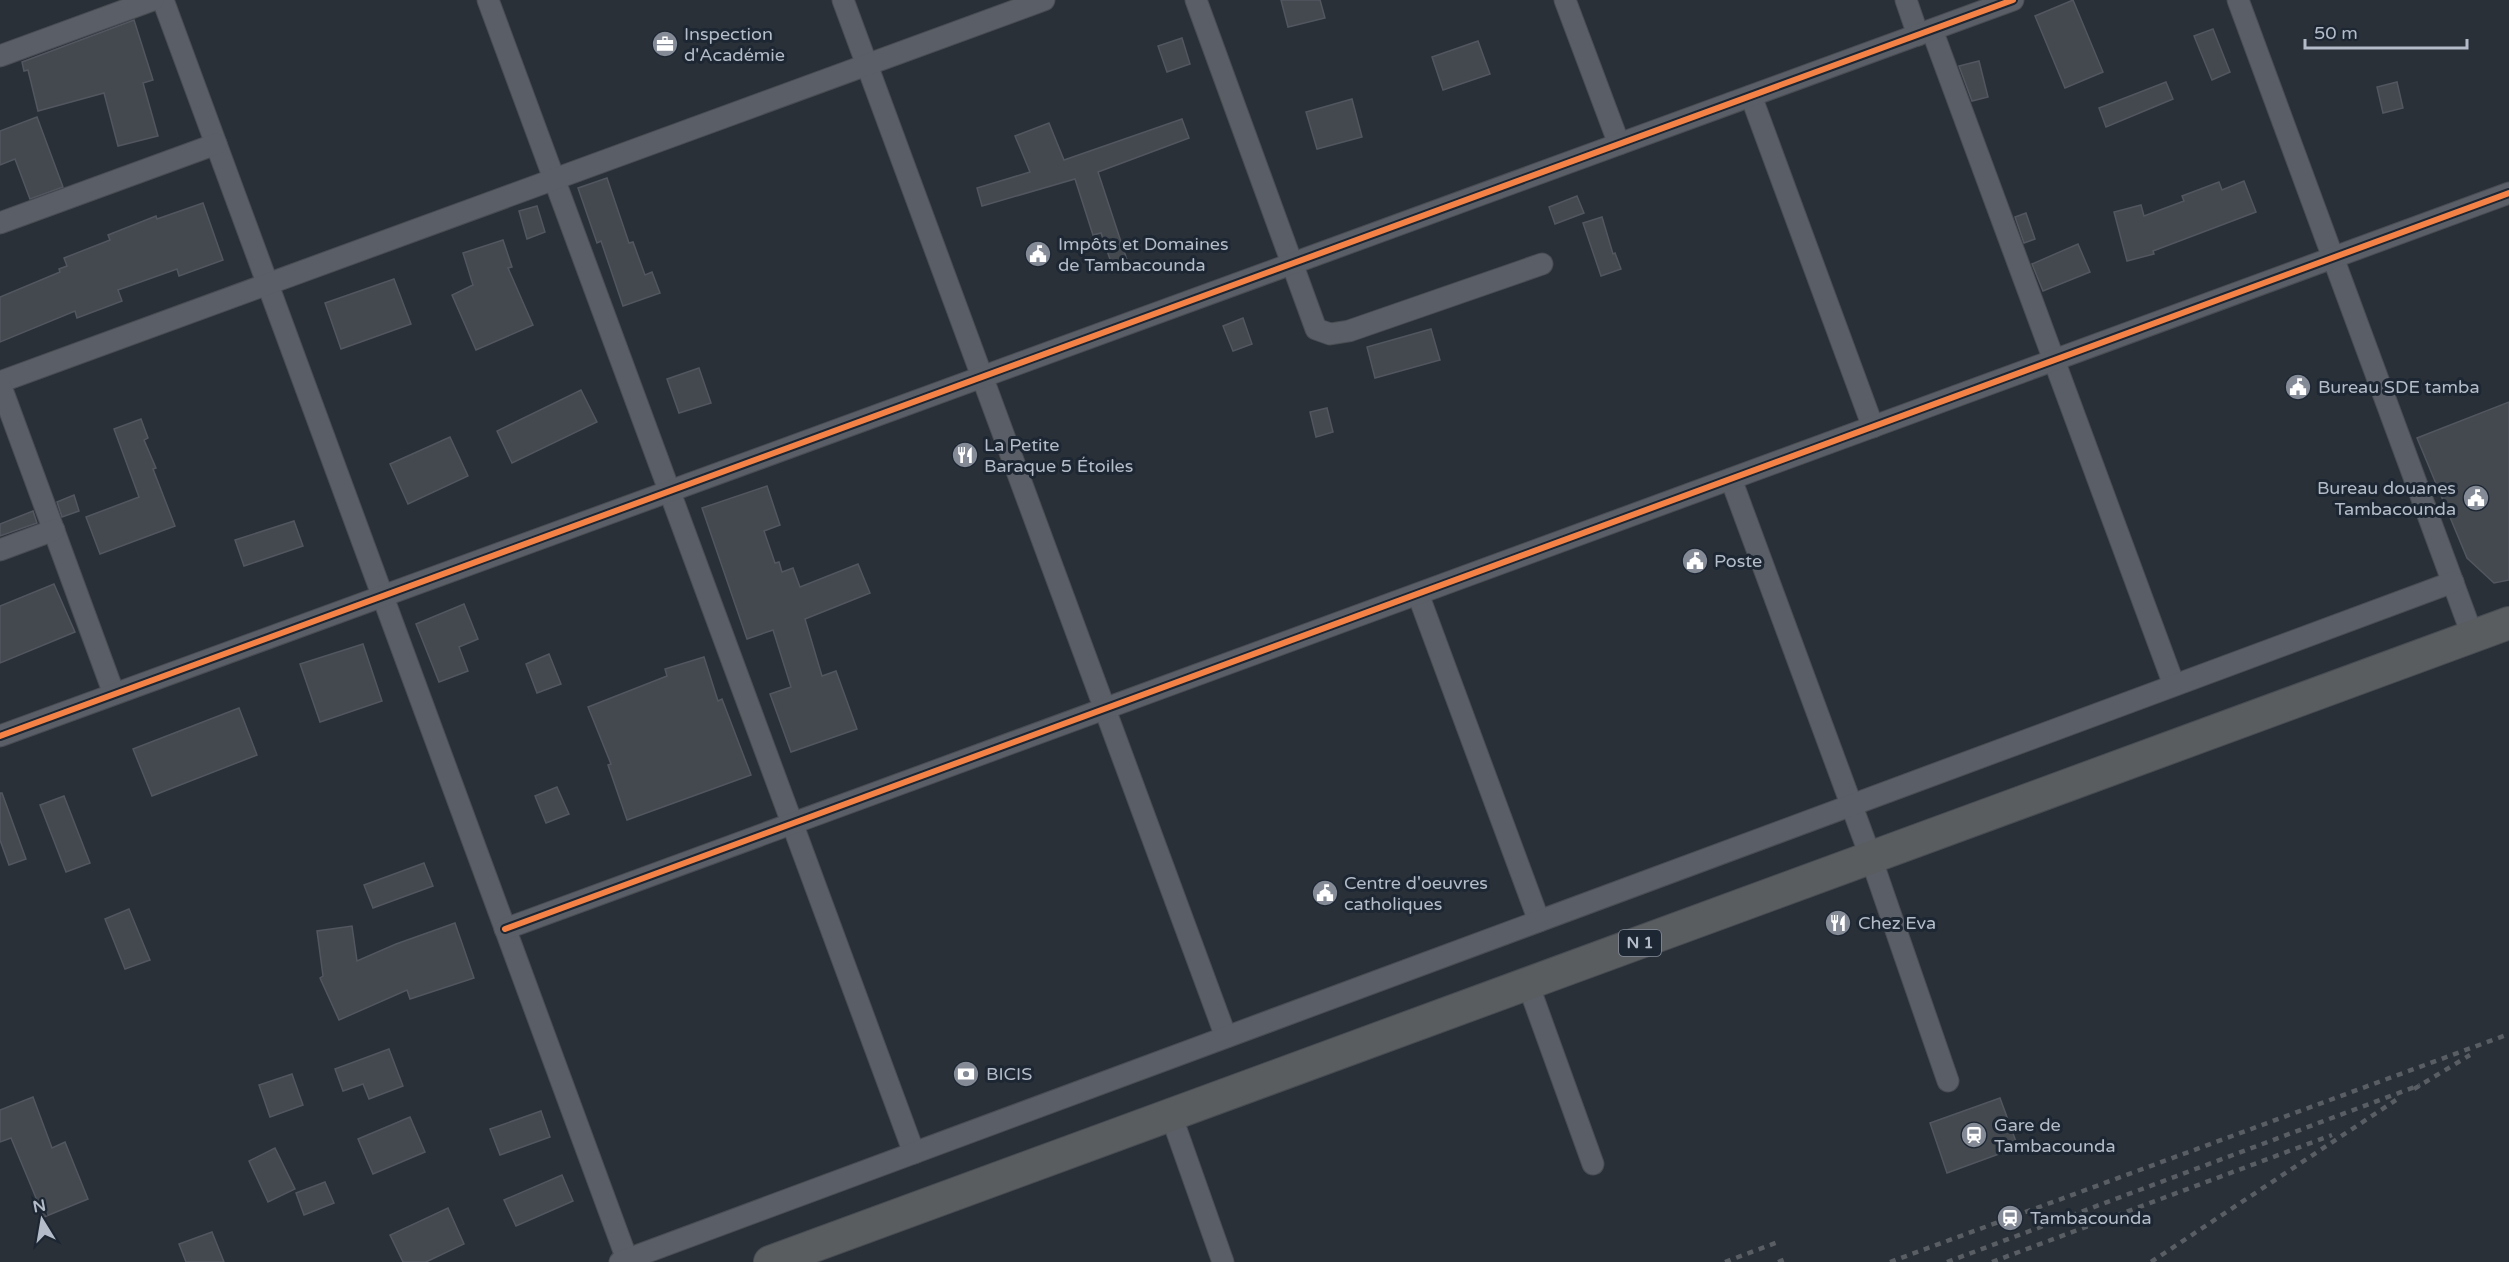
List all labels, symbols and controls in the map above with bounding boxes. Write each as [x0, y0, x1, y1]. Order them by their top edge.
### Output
scale bar [2305, 12, 2467, 50]
text: 50 m [2314, 22, 2358, 44]
place label: Inspection d'Académie [684, 23, 785, 66]
office icon: Inspection d'Académie [650, 29, 680, 59]
place label: Impôts et Domaines de Tambacounda [1058, 233, 1229, 276]
public building icon: Impôts et Domaines de Tambacounda [1023, 239, 1053, 269]
public building icon: Bureau SDE tamba [2283, 372, 2313, 402]
place label: Bureau SDE tamba [2318, 376, 2480, 398]
place label: La Petite Baraque 5 Étoiles [984, 434, 1133, 477]
restaurant icon: La Petite Baraque 5 Étoiles [950, 440, 980, 470]
place label: Bureau douanes Tambacounda [2317, 477, 2456, 520]
public building icon: Bureau douanes Tambacounda [2461, 483, 2491, 513]
public building icon: Poste [1680, 546, 1710, 576]
place label: Poste [1714, 550, 1762, 572]
place label: Centre d'oeuvres catholiques [1344, 872, 1488, 915]
public building icon: Centre d'oeuvres catholiques [1310, 878, 1340, 908]
restaurant icon: Chez Eva [1823, 908, 1853, 938]
place label: Chez Eva [1858, 912, 1936, 934]
road number: N 1 [1619, 930, 1661, 956]
bank icon: BICIS [951, 1059, 981, 1089]
place label: BICIS [986, 1063, 1032, 1085]
place label: Gare de Tambacounda [1994, 1114, 2116, 1157]
station icon: Gare de Tambacounda [1959, 1120, 1989, 1150]
north arrow [12, 1190, 72, 1250]
text: N [31, 1195, 48, 1217]
station icon: Tambacounda [1995, 1203, 2025, 1233]
place label: Tambacounda [2030, 1207, 2152, 1229]

